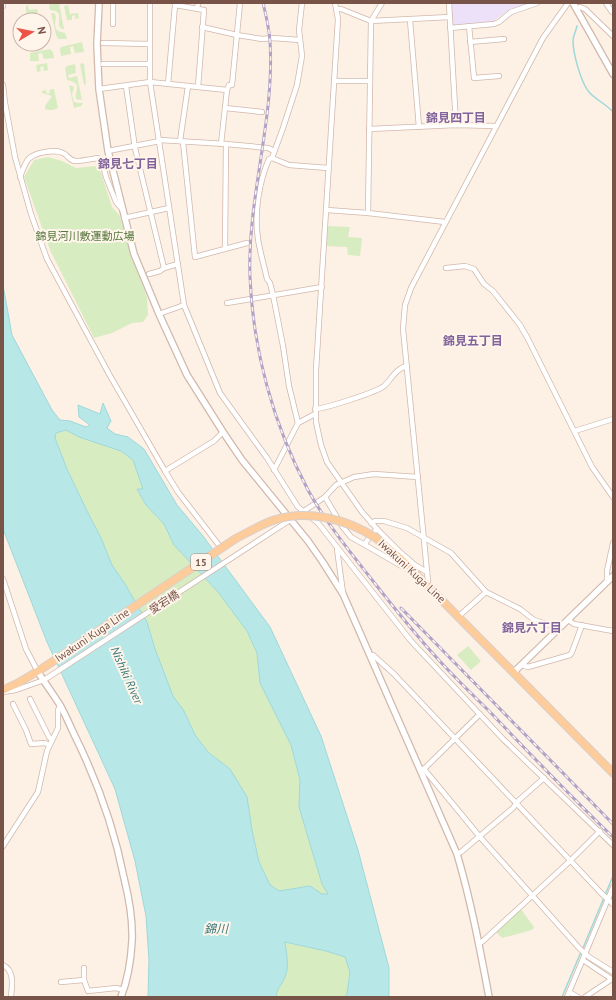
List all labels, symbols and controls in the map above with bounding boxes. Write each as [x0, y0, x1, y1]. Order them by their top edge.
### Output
north arrow [12, 12, 52, 52]
text: N [34, 25, 49, 35]
district label: 錦見四丁目 [425, 110, 486, 125]
district label: 錦見七丁目 [97, 156, 158, 171]
park label: 錦見河川敷運動広場 [36, 229, 135, 243]
district label: 錦見五丁目 [442, 333, 503, 348]
street label: Iwakuni Kuga Line [376, 536, 449, 606]
road number: 15 [191, 554, 211, 570]
street label: 愛宕橋 [146, 587, 182, 617]
street label: Iwakuni Kuga Line [52, 605, 132, 665]
district label: 錦見六丁目 [501, 620, 562, 635]
water label: Nishiki River [108, 644, 147, 707]
water label: 錦川 [204, 921, 230, 936]

